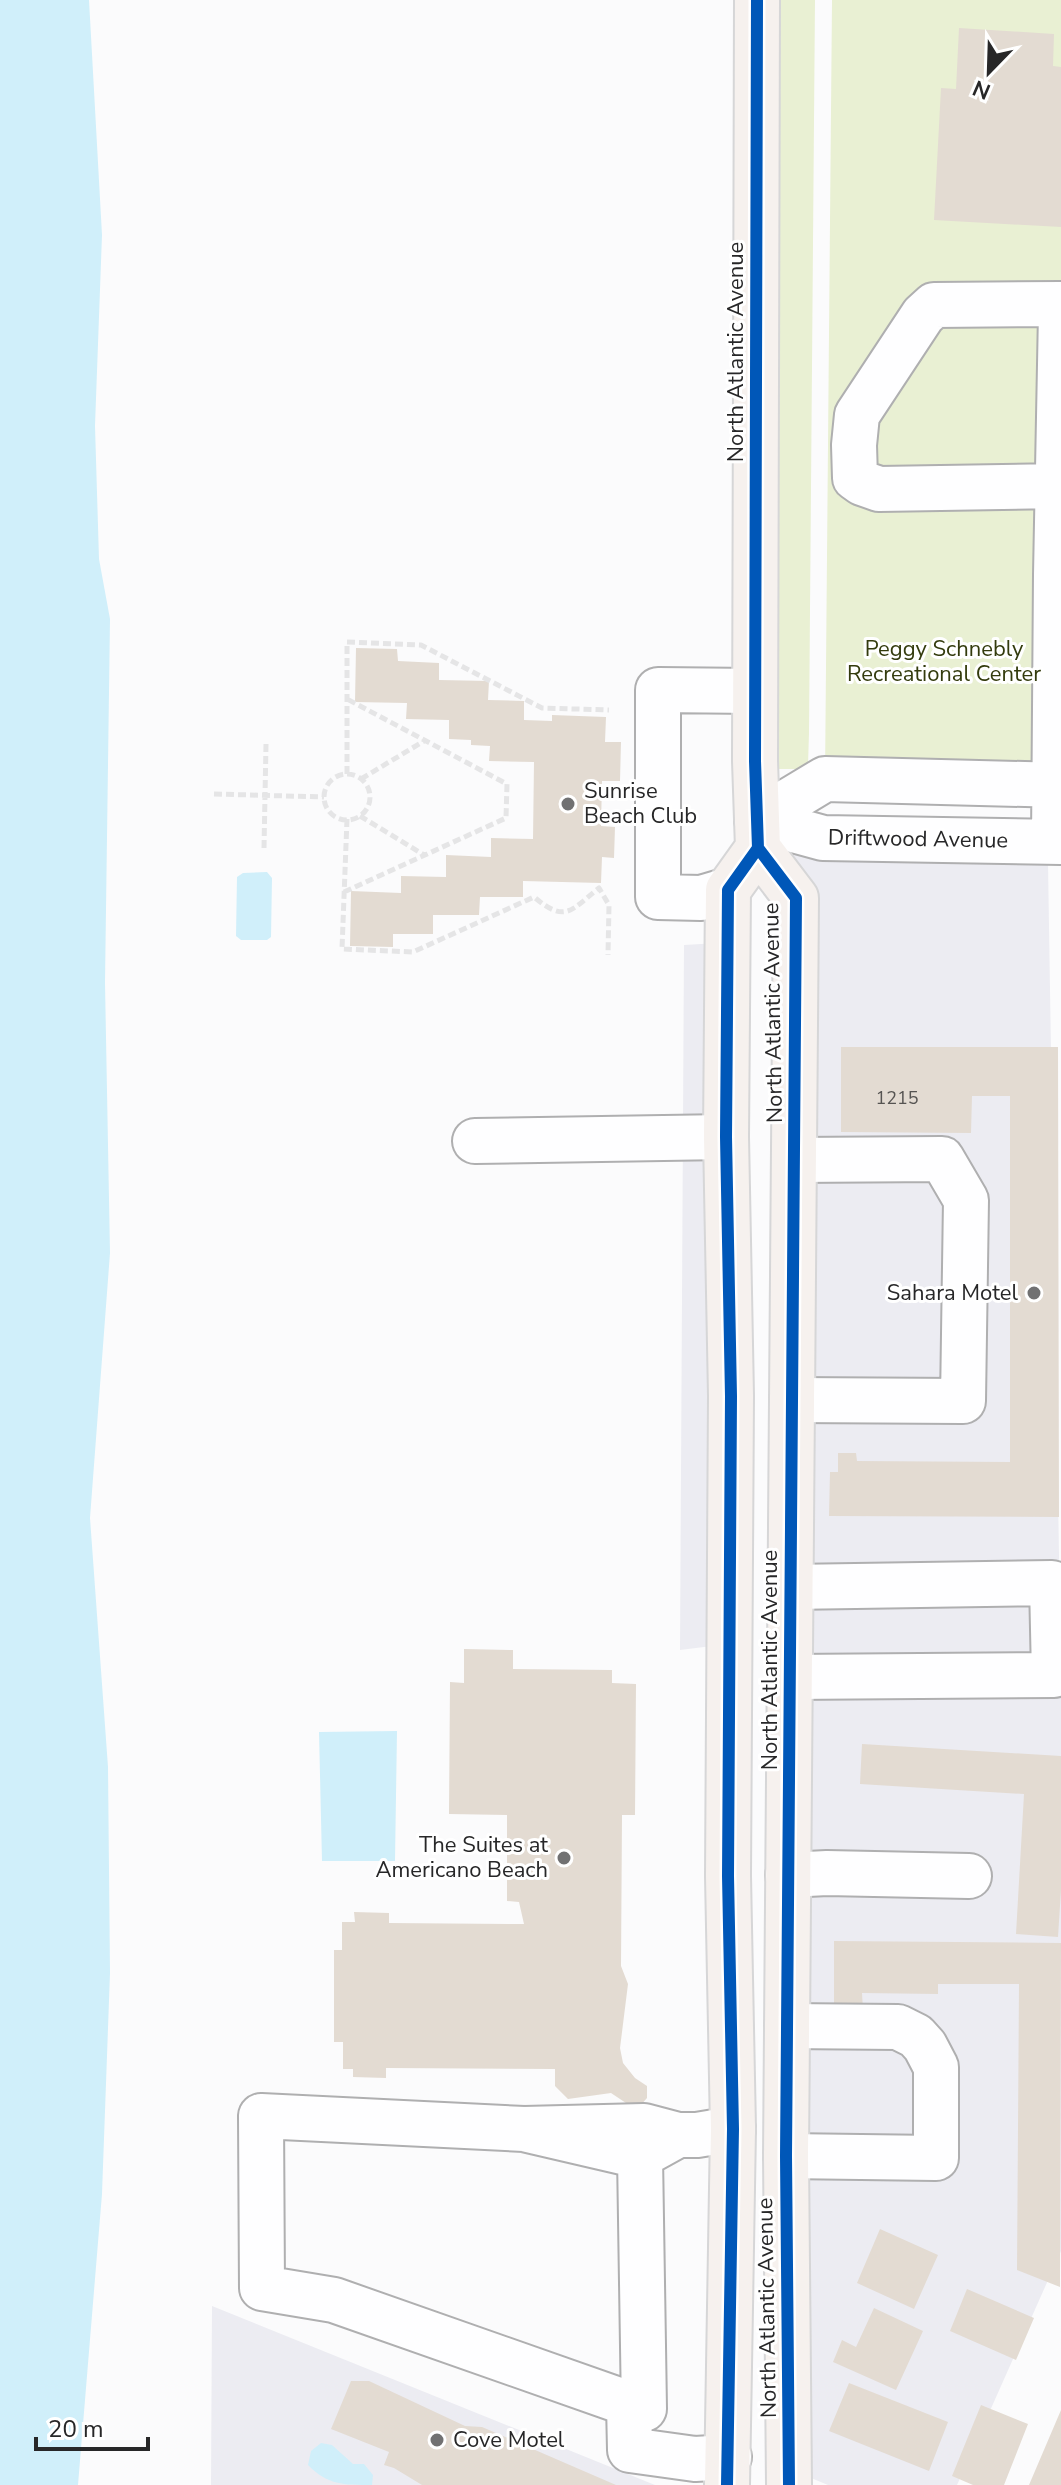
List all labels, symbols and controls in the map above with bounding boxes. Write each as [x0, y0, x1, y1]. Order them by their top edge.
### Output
north arrow [949, 32, 1029, 112]
text: N [968, 72, 995, 107]
street label: North Atlantic Avenue [721, 242, 751, 462]
park label: Peggy Schnebly Recreational Center [847, 634, 1041, 689]
place label: Sunrise Beach Club [584, 776, 697, 831]
marker: Sunrise Beach Club [559, 795, 577, 813]
street label: Driftwood Avenue [828, 822, 1008, 856]
street label: North Atlantic Avenue [756, 903, 790, 1123]
house number: 1215 [875, 1086, 919, 1110]
place label: Sahara Motel [887, 1278, 1018, 1308]
marker: Sahara Motel [1025, 1284, 1043, 1302]
street label: North Atlantic Avenue [755, 1550, 785, 1770]
place label: The Suites at Americano Beach [375, 1830, 548, 1885]
marker: The Suites at Americano Beach [555, 1849, 573, 1867]
street label: North Atlantic Avenue [750, 2198, 784, 2418]
scale bar [36, 2401, 148, 2451]
text: 20 m [48, 2413, 104, 2445]
place label: Cove Motel [453, 2425, 565, 2455]
marker: Cove Motel [428, 2431, 446, 2449]

